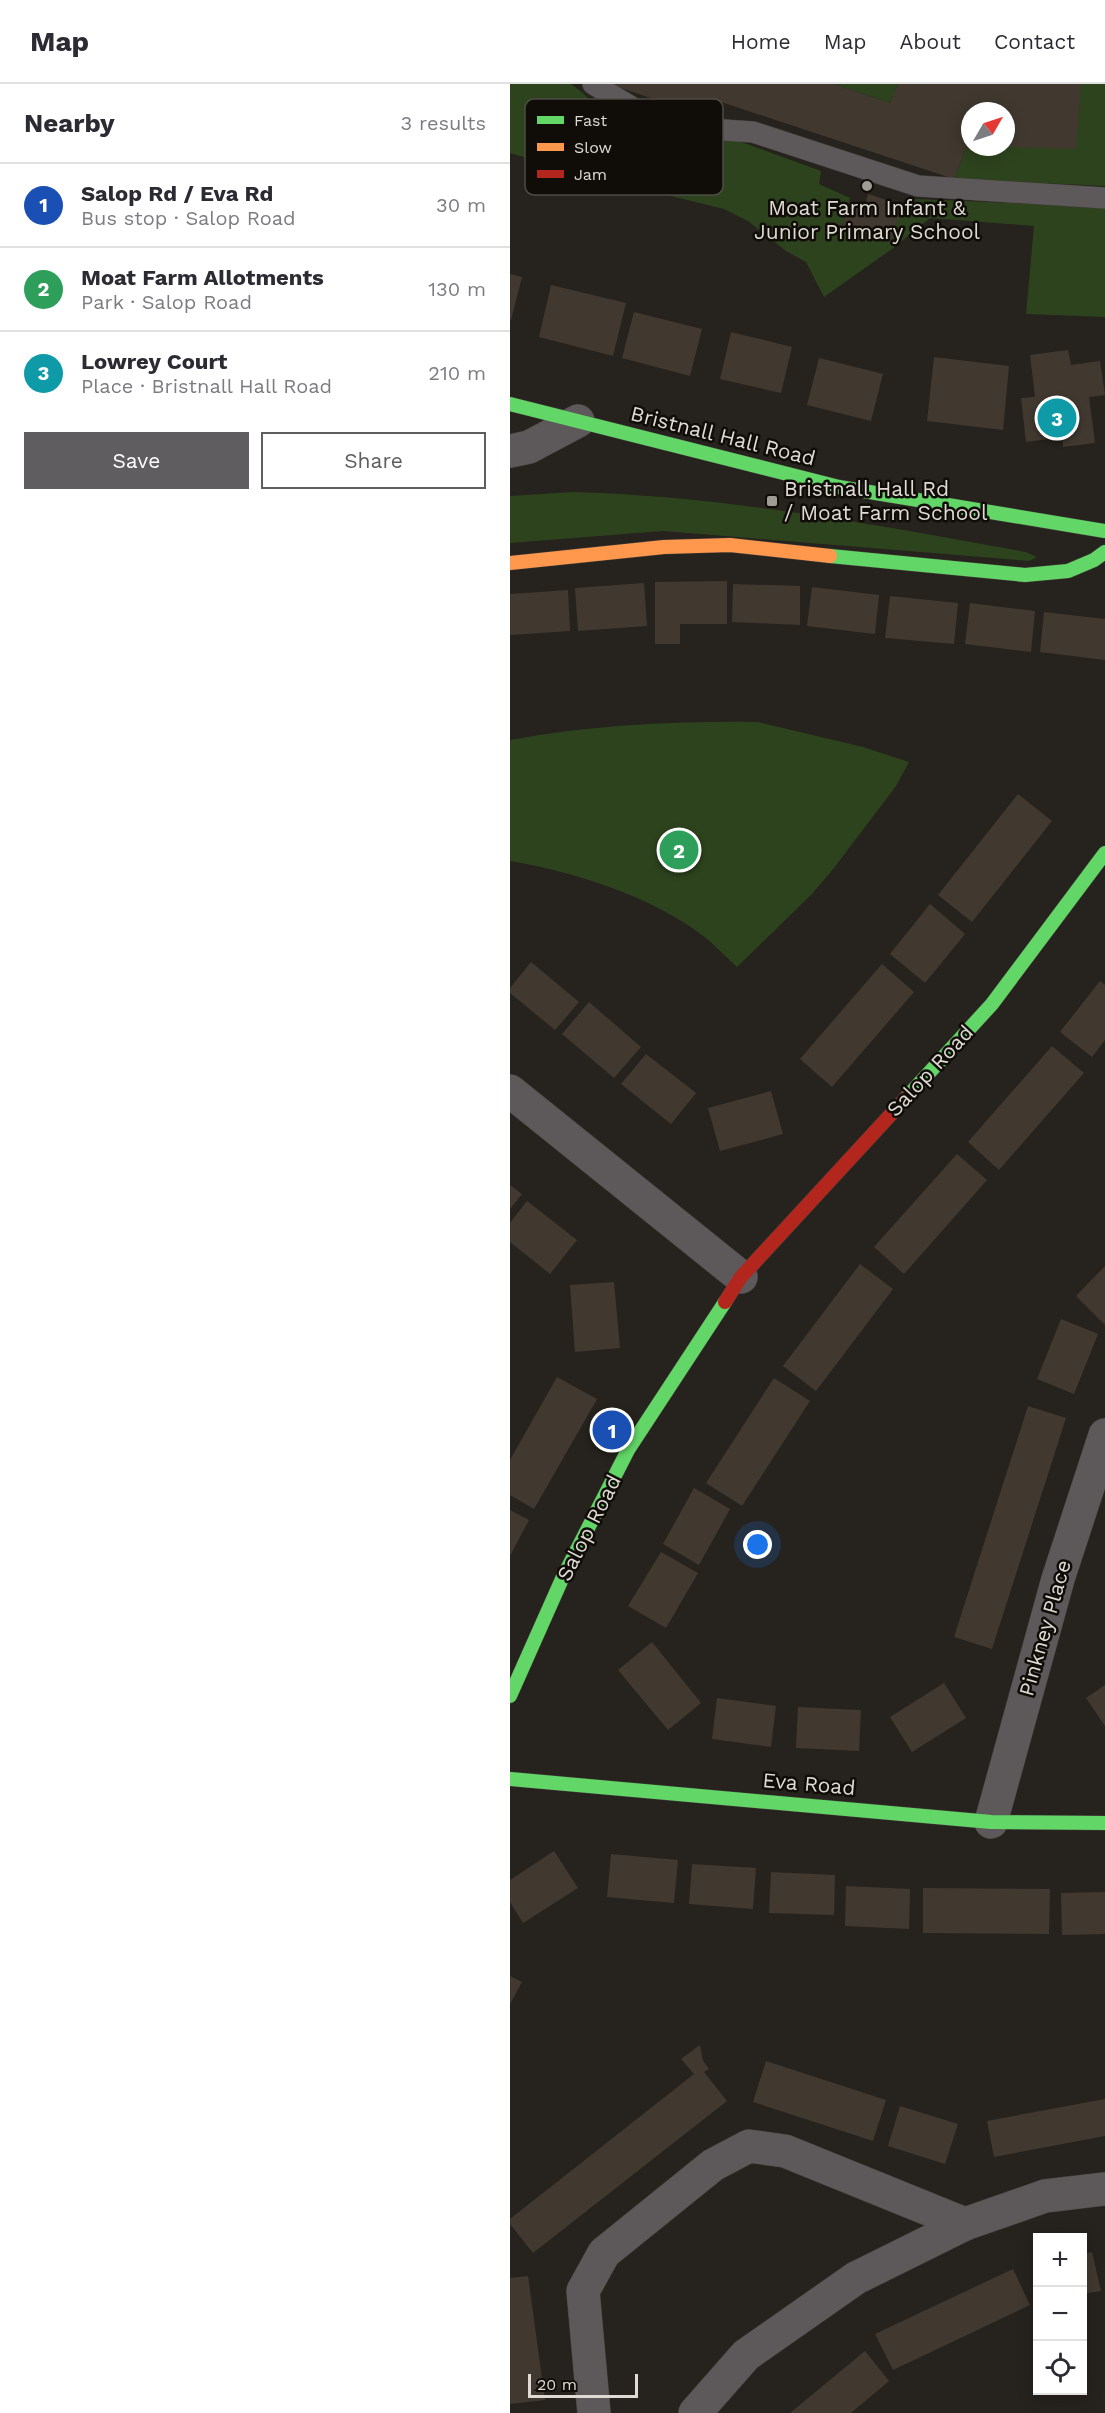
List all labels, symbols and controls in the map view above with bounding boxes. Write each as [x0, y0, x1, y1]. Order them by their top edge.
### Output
text: Map [30, 25, 89, 58]
text: Home [731, 29, 791, 54]
text: Map [824, 29, 867, 54]
text: About [900, 29, 961, 54]
text: Contact [994, 29, 1075, 54]
legend [525, 99, 723, 195]
north arrow [961, 102, 1015, 156]
text: Nearby [24, 108, 115, 138]
text: 3 results [401, 111, 486, 135]
text: Fast [574, 111, 607, 130]
text: Slow [574, 138, 612, 157]
text: Jam [574, 165, 607, 184]
marker: Moat Farm Infant & Junior Primary School [860, 179, 874, 193]
text: Salop Rd / Eva Rd [81, 181, 273, 206]
text: 1 [39, 193, 48, 217]
text: 30 m [436, 193, 486, 217]
place label: Moat Farm Infant & Junior Primary School [754, 195, 980, 244]
text: Bus stop · Salop Road [81, 206, 296, 230]
text: Moat Farm Allotments [81, 265, 324, 290]
text: 2 [38, 277, 49, 301]
text: 130 m [428, 277, 486, 301]
text: Park · Salop Road [81, 290, 252, 314]
text: Lowrey Court [81, 349, 227, 374]
text: 3 [38, 361, 49, 385]
text: 210 m [428, 361, 486, 385]
text: Place · Bristnall Hall Road [81, 374, 332, 398]
pin: 3 [1038, 396, 1076, 440]
street label: Bristnall Hall Road [628, 400, 818, 471]
button: Save [24, 432, 249, 489]
button: Share [261, 432, 486, 489]
place label: Bristnall Hall Rd / Moat Farm School [784, 476, 988, 525]
marker: Bristnall Hall Rd / Moat Farm School [765, 494, 779, 508]
pin: 2 [660, 828, 698, 873]
street label: Salop Road [881, 1020, 978, 1122]
pin: 1 [592, 1408, 632, 1452]
street label: Salop Road [551, 1471, 626, 1585]
your location [743, 1530, 772, 1559]
street label: Pinkney Place [1013, 1557, 1076, 1699]
street label: Eva Road [762, 1767, 857, 1800]
map controls [1033, 2233, 1087, 2395]
button: + [1033, 2233, 1087, 2287]
button: − [1033, 2287, 1087, 2341]
button: locate [1033, 2341, 1087, 2395]
scale bar [528, 2371, 638, 2398]
text: 20 m [537, 2375, 577, 2394]

